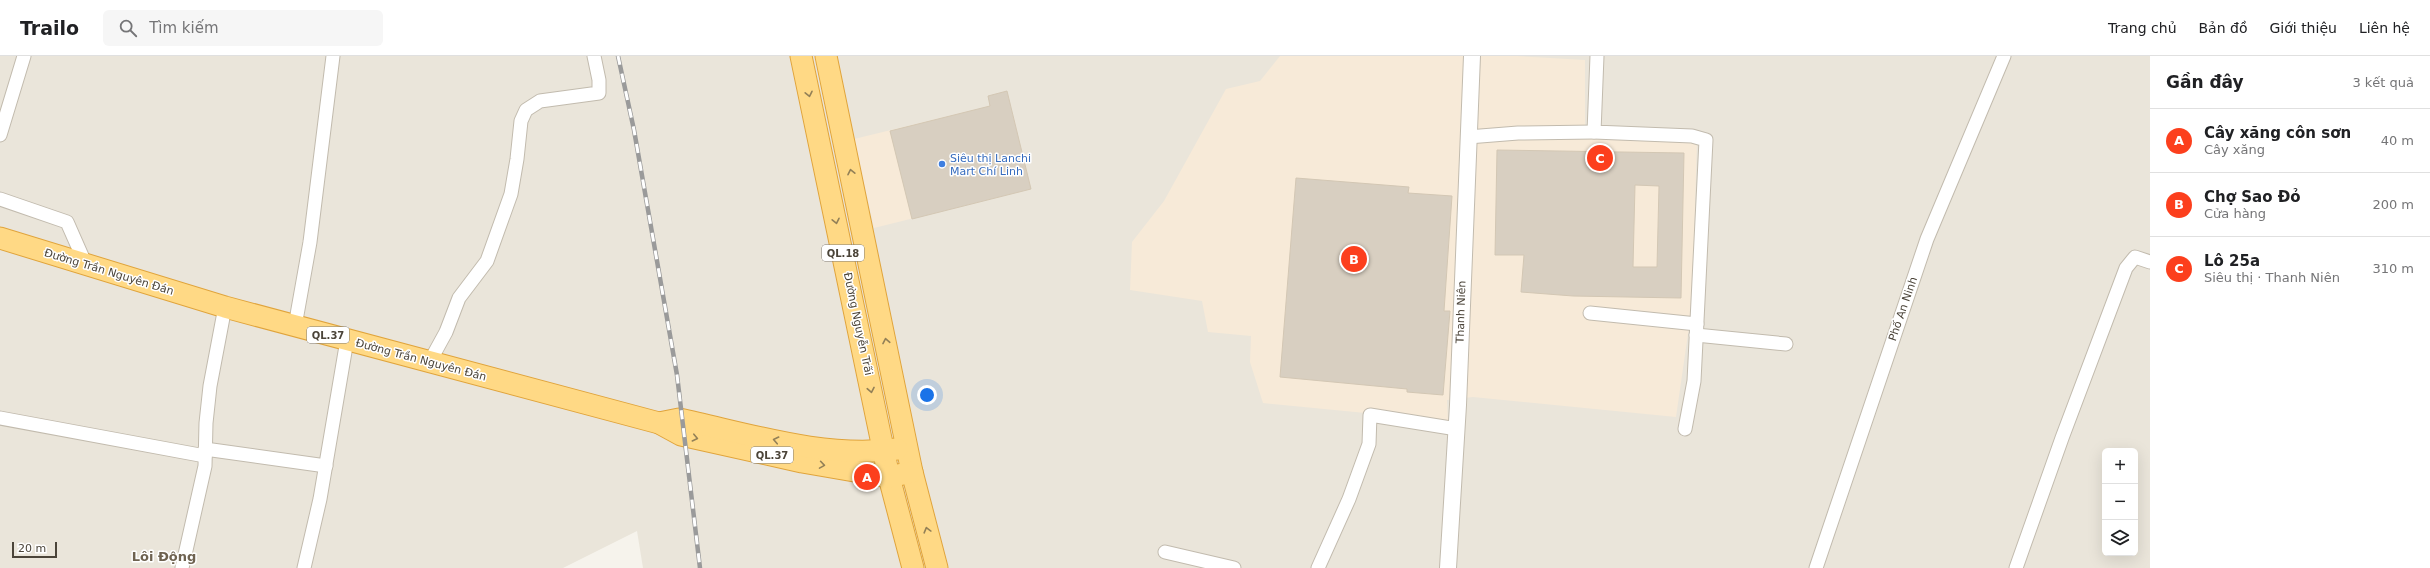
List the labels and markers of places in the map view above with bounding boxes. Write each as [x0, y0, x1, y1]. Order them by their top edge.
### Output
pin: C [1587, 143, 1613, 173]
place label: Siêu thị Lanchi Mart Chí Linh [950, 152, 1031, 178]
marker: Siêu thị Lanchi Mart Chí Linh [937, 159, 947, 169]
pin: B [1341, 244, 1367, 274]
pin: A [854, 462, 880, 492]

